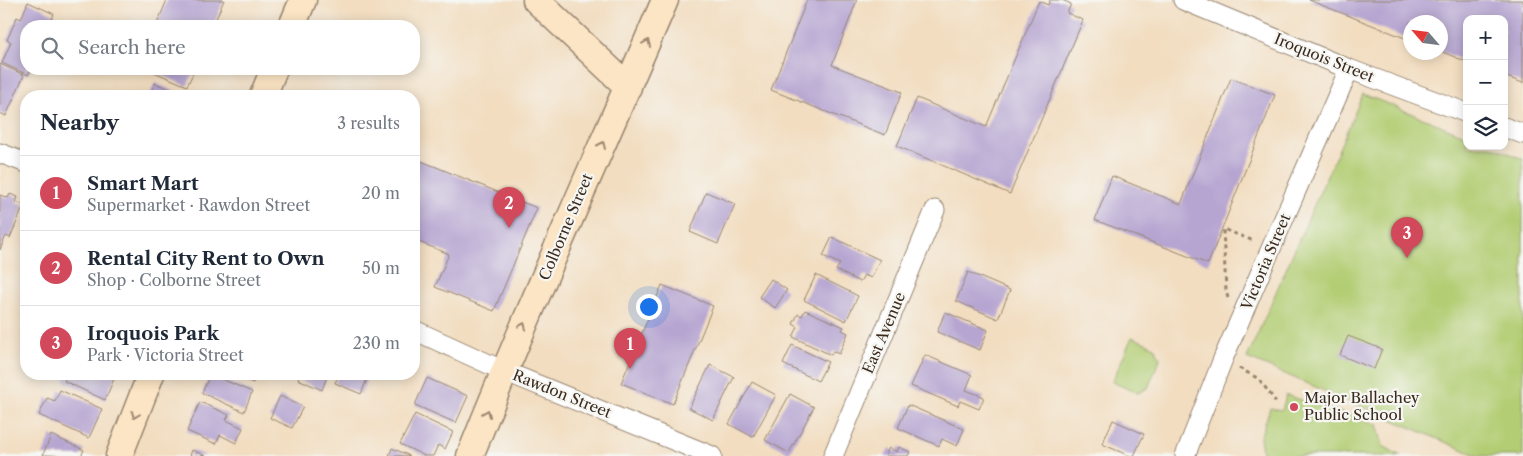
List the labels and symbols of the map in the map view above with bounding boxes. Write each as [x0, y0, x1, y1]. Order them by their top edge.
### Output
north arrow [1403, 15, 1448, 60]
street label: Iroquois Street [1271, 29, 1378, 86]
one-way arrow [640, 39, 651, 48]
one-way arrow [596, 141, 606, 150]
street label: Colborne Street [535, 170, 597, 283]
pin: 2 [493, 187, 525, 228]
street label: Victoria Street [1236, 210, 1295, 314]
pin: 3 [1391, 217, 1423, 258]
street label: East Avenue [858, 289, 909, 376]
your location [636, 294, 662, 320]
one-way arrow [517, 322, 528, 331]
pin: 1 [614, 328, 646, 369]
street label: Rawdon Street [510, 365, 615, 422]
place label: Major Ballachey Public School [1304, 388, 1420, 424]
marker: Major Ballachey Public School [1288, 401, 1300, 413]
one-way arrow [481, 409, 491, 418]
one-way arrow [131, 410, 141, 419]

